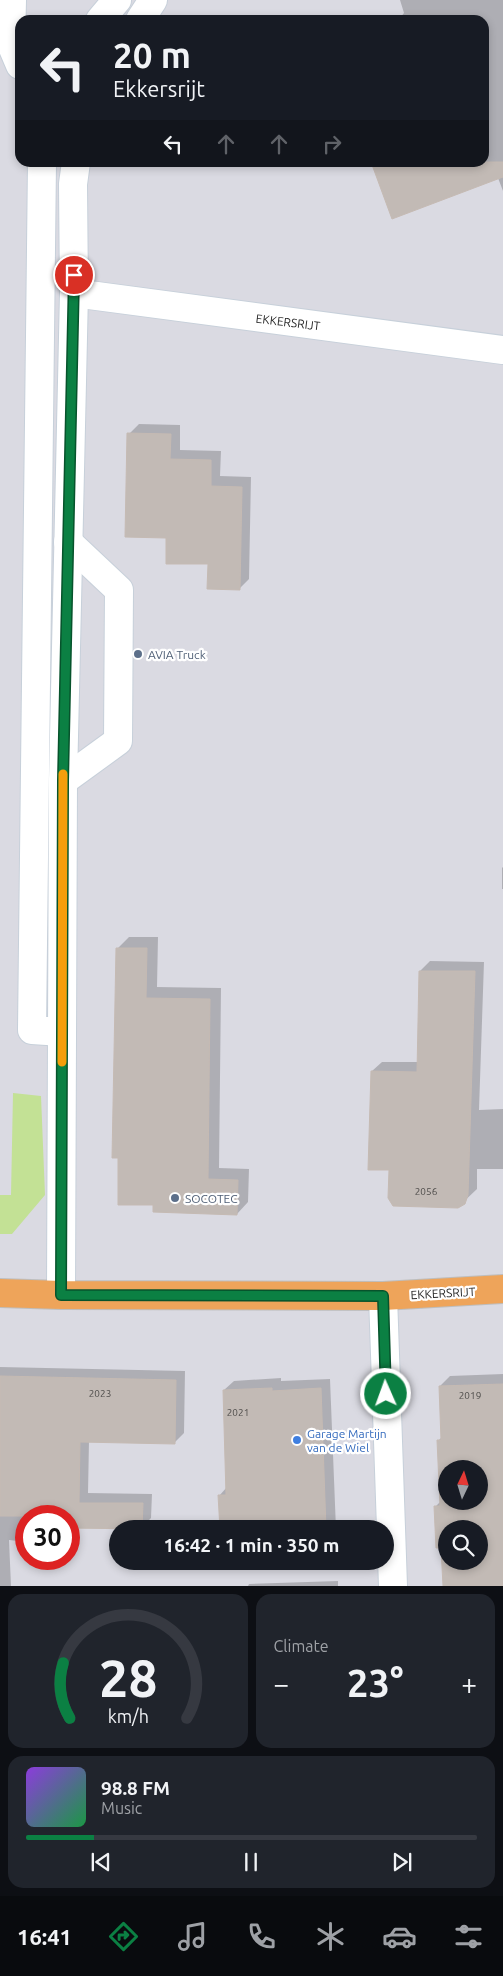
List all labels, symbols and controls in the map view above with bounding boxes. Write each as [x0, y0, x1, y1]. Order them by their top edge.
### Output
icon: left [30, 35, 95, 100]
text: 20 m [113, 35, 191, 75]
text: Ekkersrijt [113, 76, 205, 101]
icon: left [159, 130, 187, 158]
icon: ahead [212, 130, 240, 158]
icon: ahead [265, 130, 293, 158]
icon: right [318, 130, 346, 158]
pin [53, 254, 95, 296]
icon: arrive [60, 261, 88, 289]
street label: EKKERSRIJT [255, 312, 321, 332]
marker: AVIA Truck [132, 648, 144, 660]
place label: AVIA Truck [148, 648, 206, 661]
house number: 2056 [415, 1186, 438, 1197]
marker: SOCOTEC [169, 1192, 181, 1204]
place label: SOCOTEC [185, 1192, 238, 1205]
street label: EKKERSRIJT [410, 1285, 476, 1301]
position arrow [359, 1367, 411, 1419]
house number: 2023 [89, 1388, 111, 1399]
house number: 2019 [459, 1390, 481, 1401]
house number: 2021 [227, 1407, 249, 1418]
place label: Garage Martijn van de Wiel [307, 1427, 387, 1454]
marker: Garage Martijn van de Wiel [291, 1434, 303, 1446]
north arrow [438, 1460, 488, 1510]
map controls [438, 1460, 488, 1570]
speed limit sign: 30 [15, 1505, 80, 1570]
button: search [438, 1520, 488, 1570]
text: 16:42 · 1 min · 350 m [164, 1534, 339, 1556]
text: Climate [274, 1637, 329, 1655]
text: 28 [98, 1649, 157, 1707]
text: 23° [347, 1662, 403, 1704]
text: − [274, 1668, 289, 1699]
text: + [461, 1668, 477, 1699]
text: km/h [107, 1706, 148, 1726]
text: 98.8 FM [101, 1777, 170, 1799]
text: Music [101, 1799, 142, 1817]
icon: previous [87, 1848, 115, 1876]
icon: pause [237, 1848, 265, 1876]
icon: next [388, 1848, 416, 1876]
icon: directions [106, 1919, 141, 1954]
icon: music [175, 1919, 210, 1954]
icon: phone [244, 1919, 279, 1954]
icon: climate [313, 1919, 348, 1954]
icon: car [382, 1919, 417, 1954]
icon: filters [451, 1919, 486, 1954]
text: 16:41 [17, 1924, 72, 1949]

